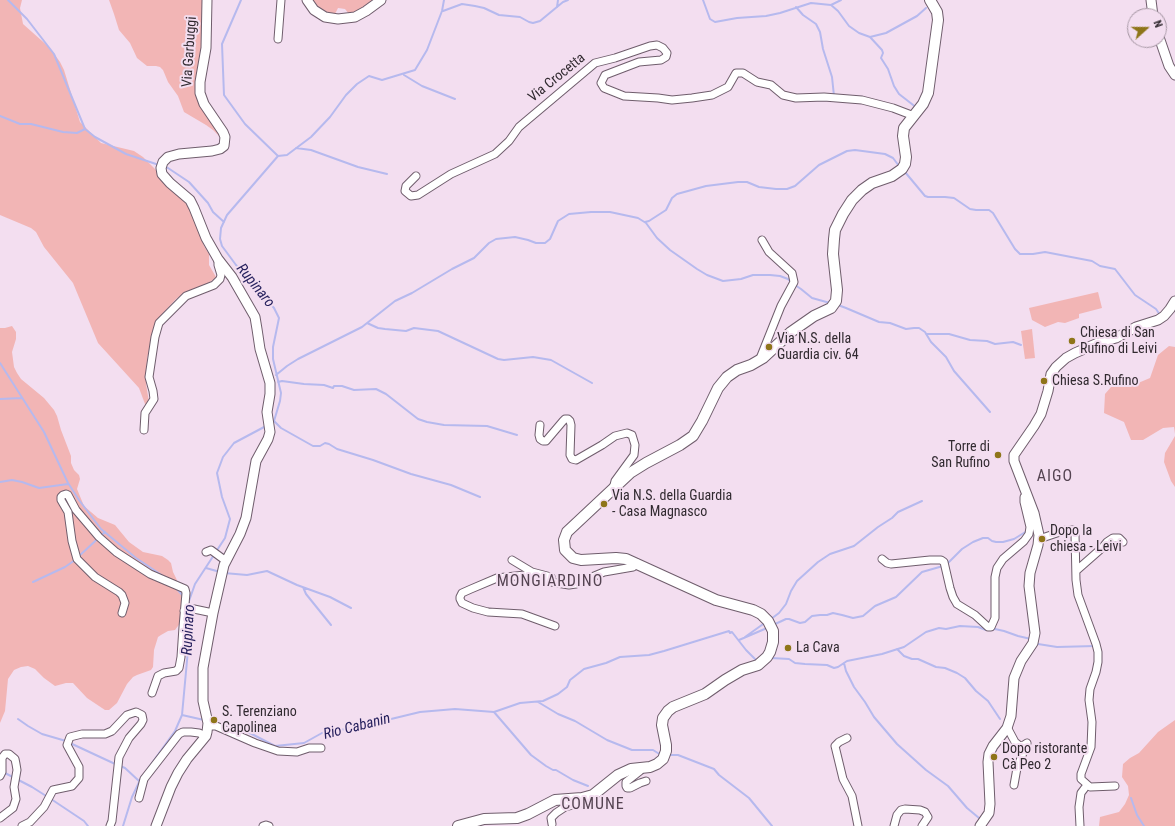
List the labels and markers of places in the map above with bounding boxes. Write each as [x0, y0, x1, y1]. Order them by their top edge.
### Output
place label: Chiesa di San Rufino di Leivi [1080, 325, 1157, 358]
place label: Via N.S. della Guardia civ. 64 [777, 331, 859, 364]
marker: Chiesa di San Rufino di Leivi [1067, 336, 1077, 346]
marker: Via N.S. della Guardia civ. 64 [764, 342, 774, 352]
place label: Chiesa S.Rufino [1052, 373, 1139, 389]
marker: Chiesa S.Rufino [1039, 376, 1049, 386]
place label: Torre di San Rufino [931, 439, 990, 472]
marker: Torre di San Rufino [993, 450, 1003, 460]
place label: Via N.S. della Guardia - Casa Magnasco [612, 488, 732, 520]
marker: Via N.S. della Guardia - Casa Magnasco [599, 499, 609, 509]
place label: Dopo la chiesa - Leivi [1050, 523, 1122, 556]
marker: Dopo la chiesa - Leivi [1037, 534, 1047, 544]
place label: La Cava [796, 640, 840, 656]
marker: La Cava [783, 643, 793, 653]
place label: S. Terenziano Capolinea [222, 704, 297, 736]
marker: S. Terenziano Capolinea [209, 715, 219, 725]
place label: Dopo ristorante Cà Peo 2 [1002, 741, 1087, 774]
marker: Dopo ristorante Cà Peo 2 [989, 752, 999, 762]

